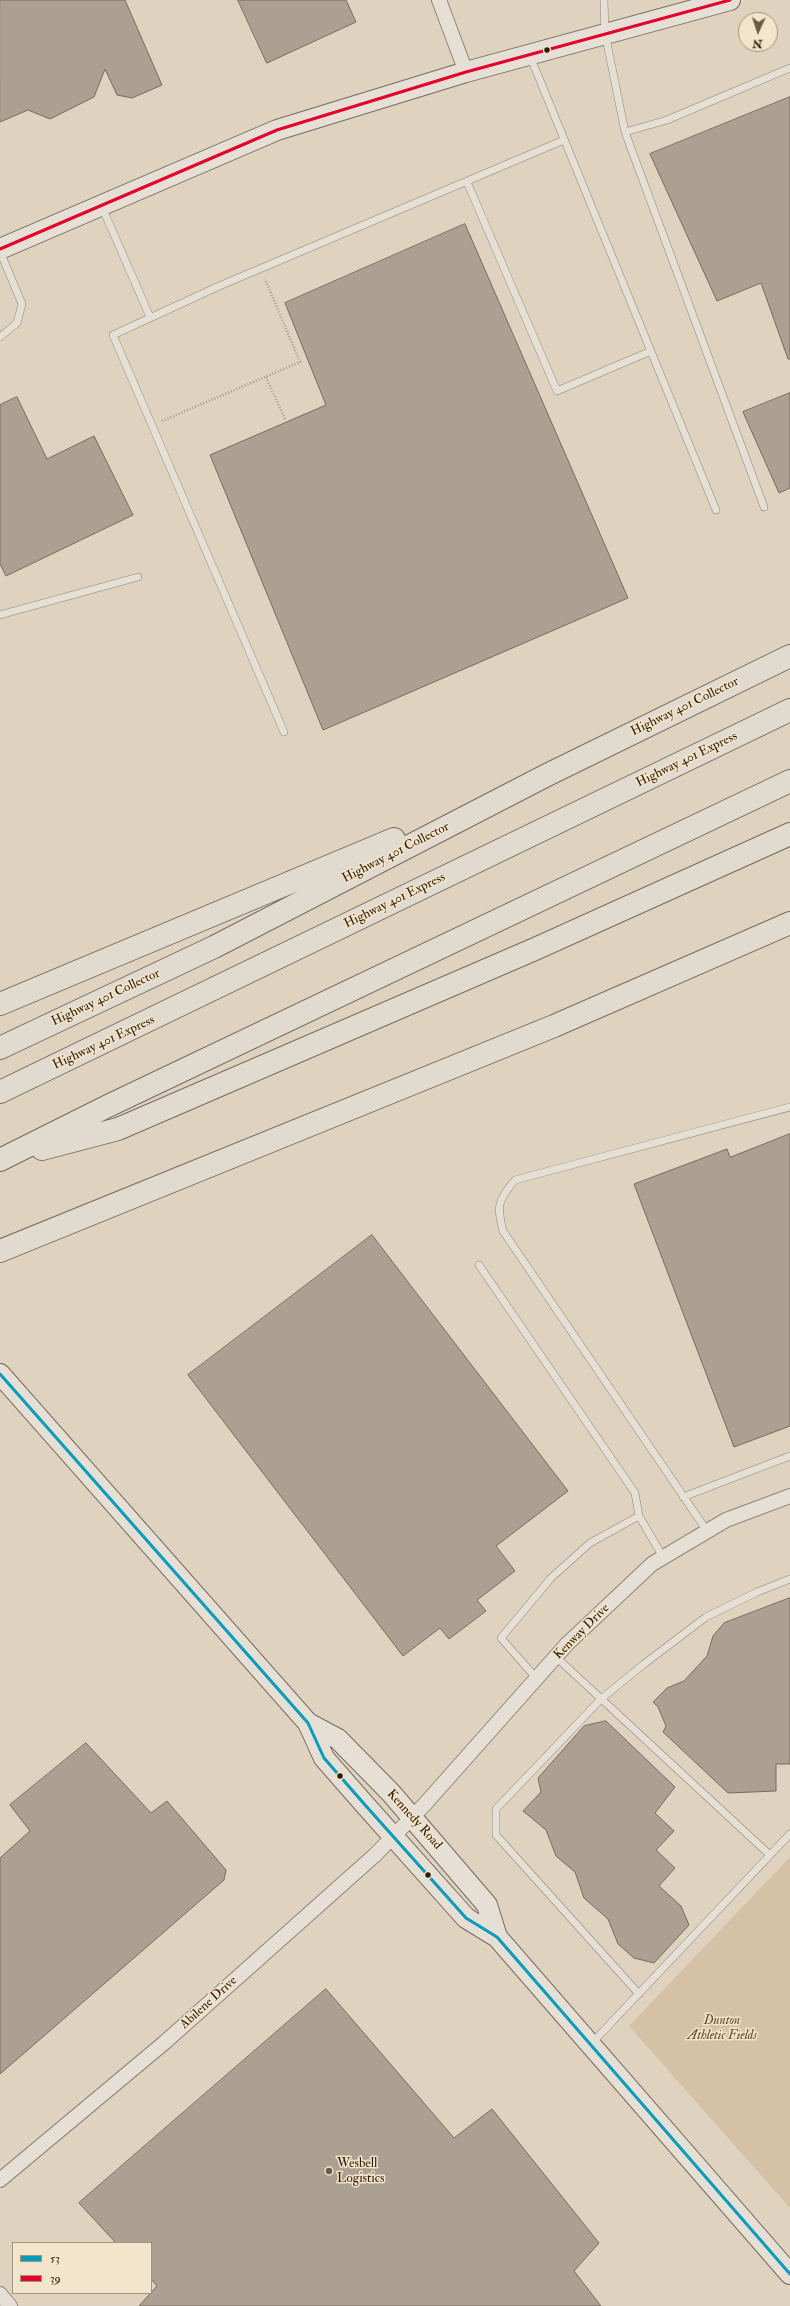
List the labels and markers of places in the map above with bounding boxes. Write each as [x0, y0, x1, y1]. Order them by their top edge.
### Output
unlabelled marker [542, 45, 552, 55]
unlabelled marker [335, 1771, 345, 1781]
unlabelled marker [423, 1870, 433, 1880]
place label: Wesbell Logistics [337, 2156, 384, 2187]
marker: Wesbell Logistics [324, 2166, 334, 2176]

